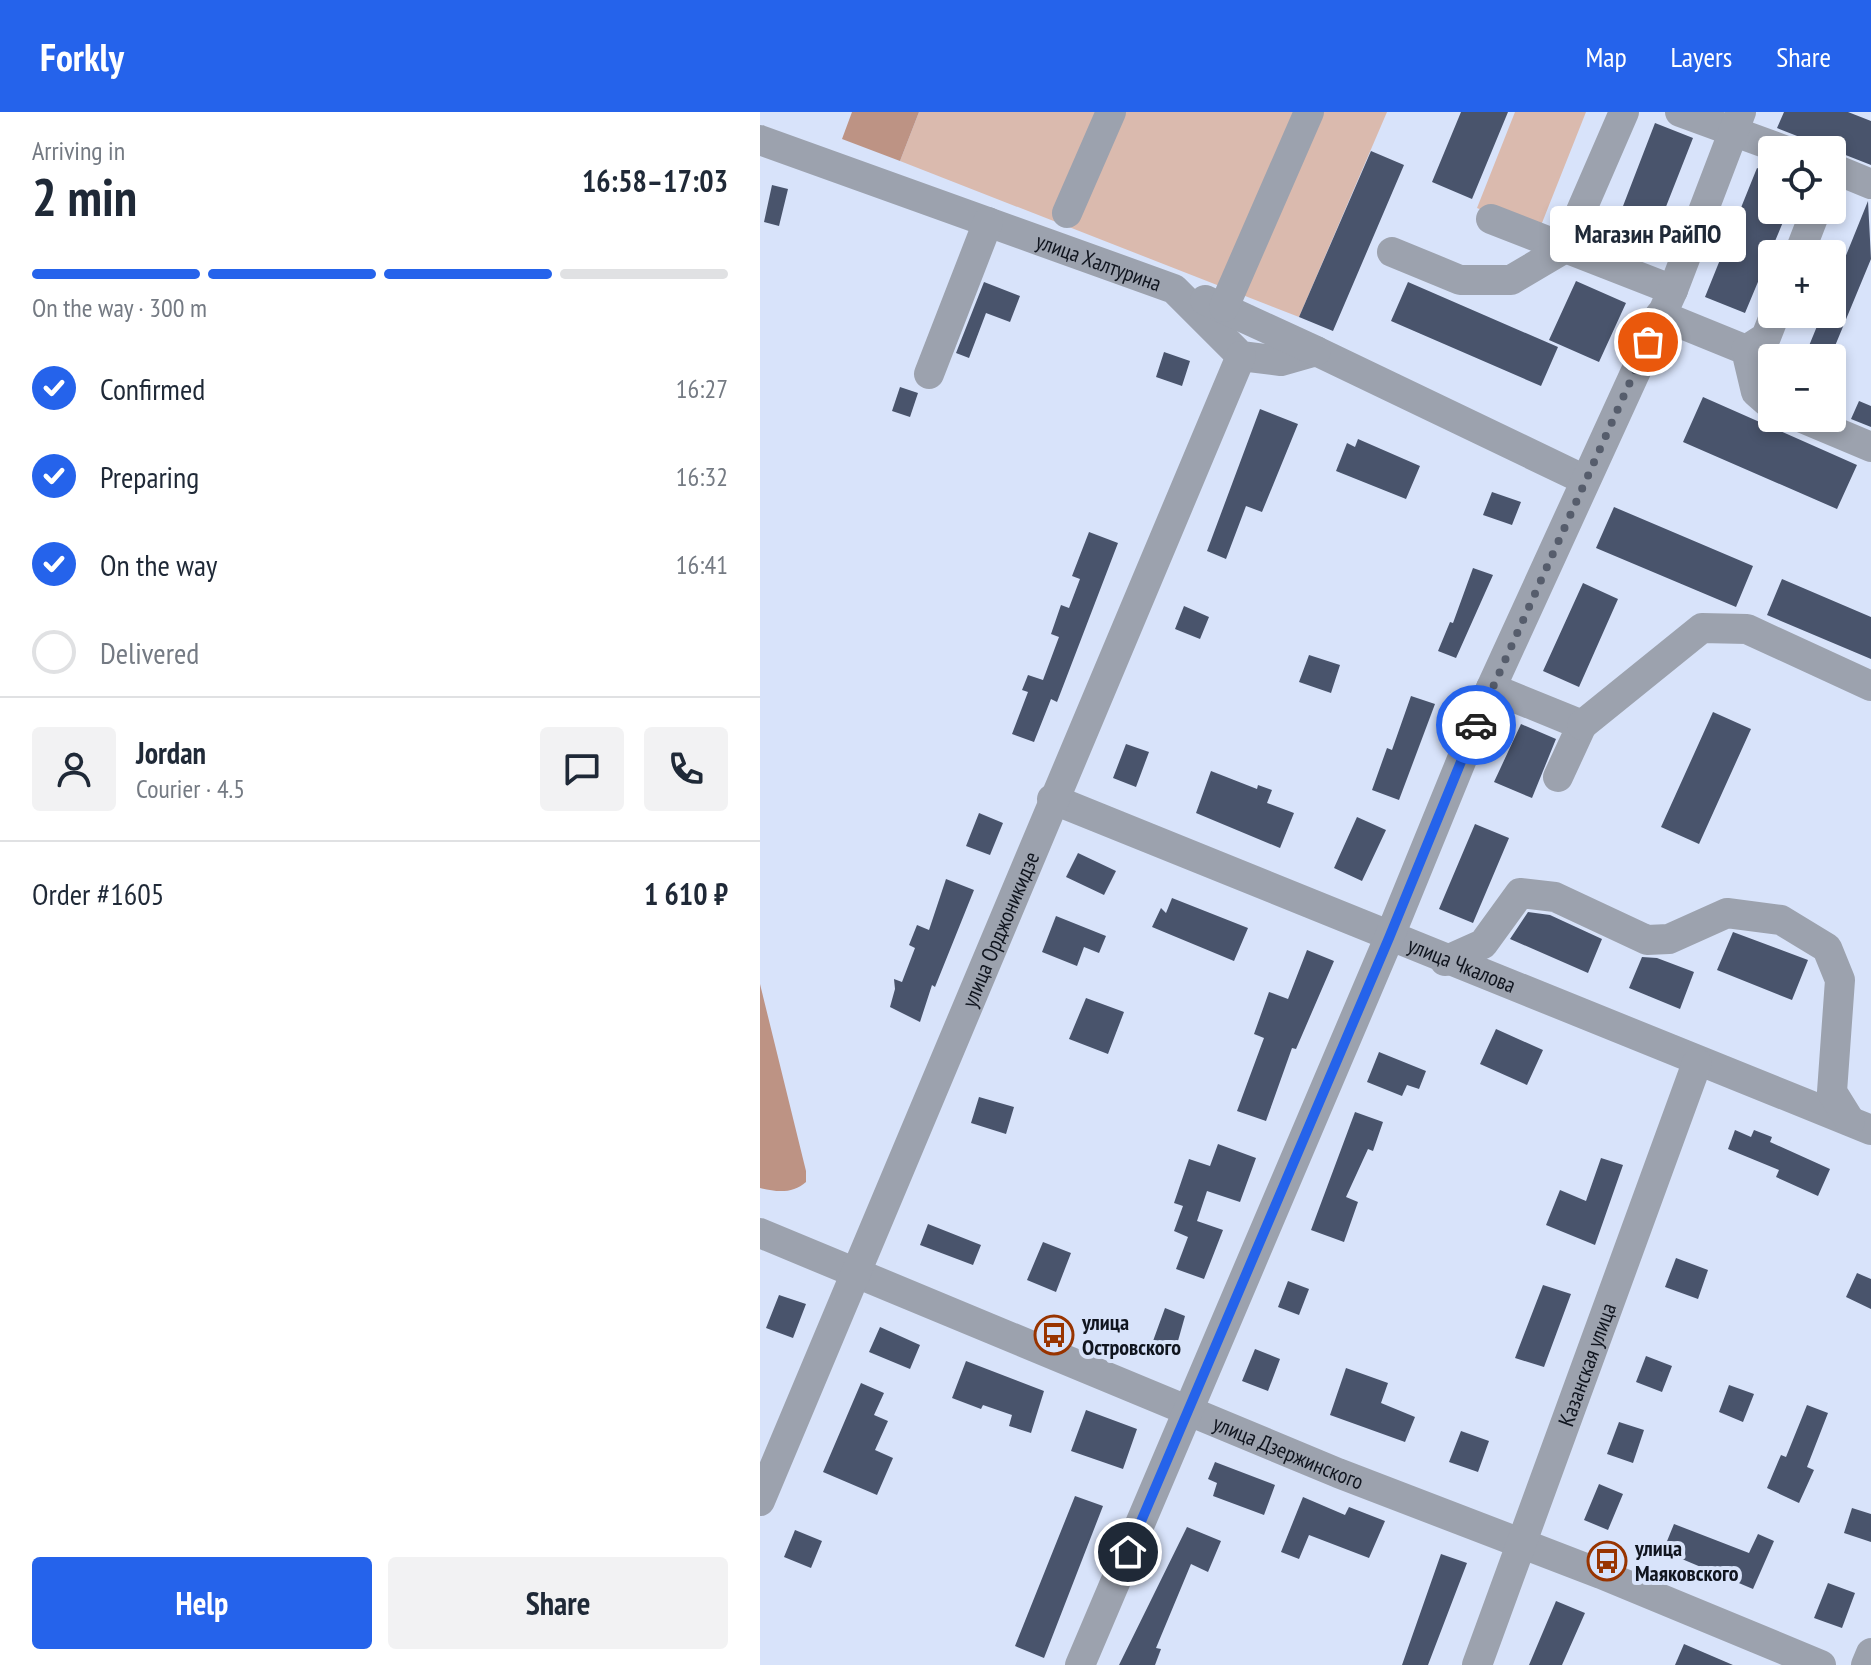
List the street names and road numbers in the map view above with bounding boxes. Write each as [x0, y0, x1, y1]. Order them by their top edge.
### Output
street label: улица Халтурина [1032, 227, 1165, 297]
street label: улица Орджоникидзе [955, 847, 1045, 1011]
street label: улица Чкалова [1404, 930, 1520, 999]
street label: Казанская улица [1552, 1299, 1622, 1430]
street label: улица Дзержинского [1209, 1409, 1368, 1495]

